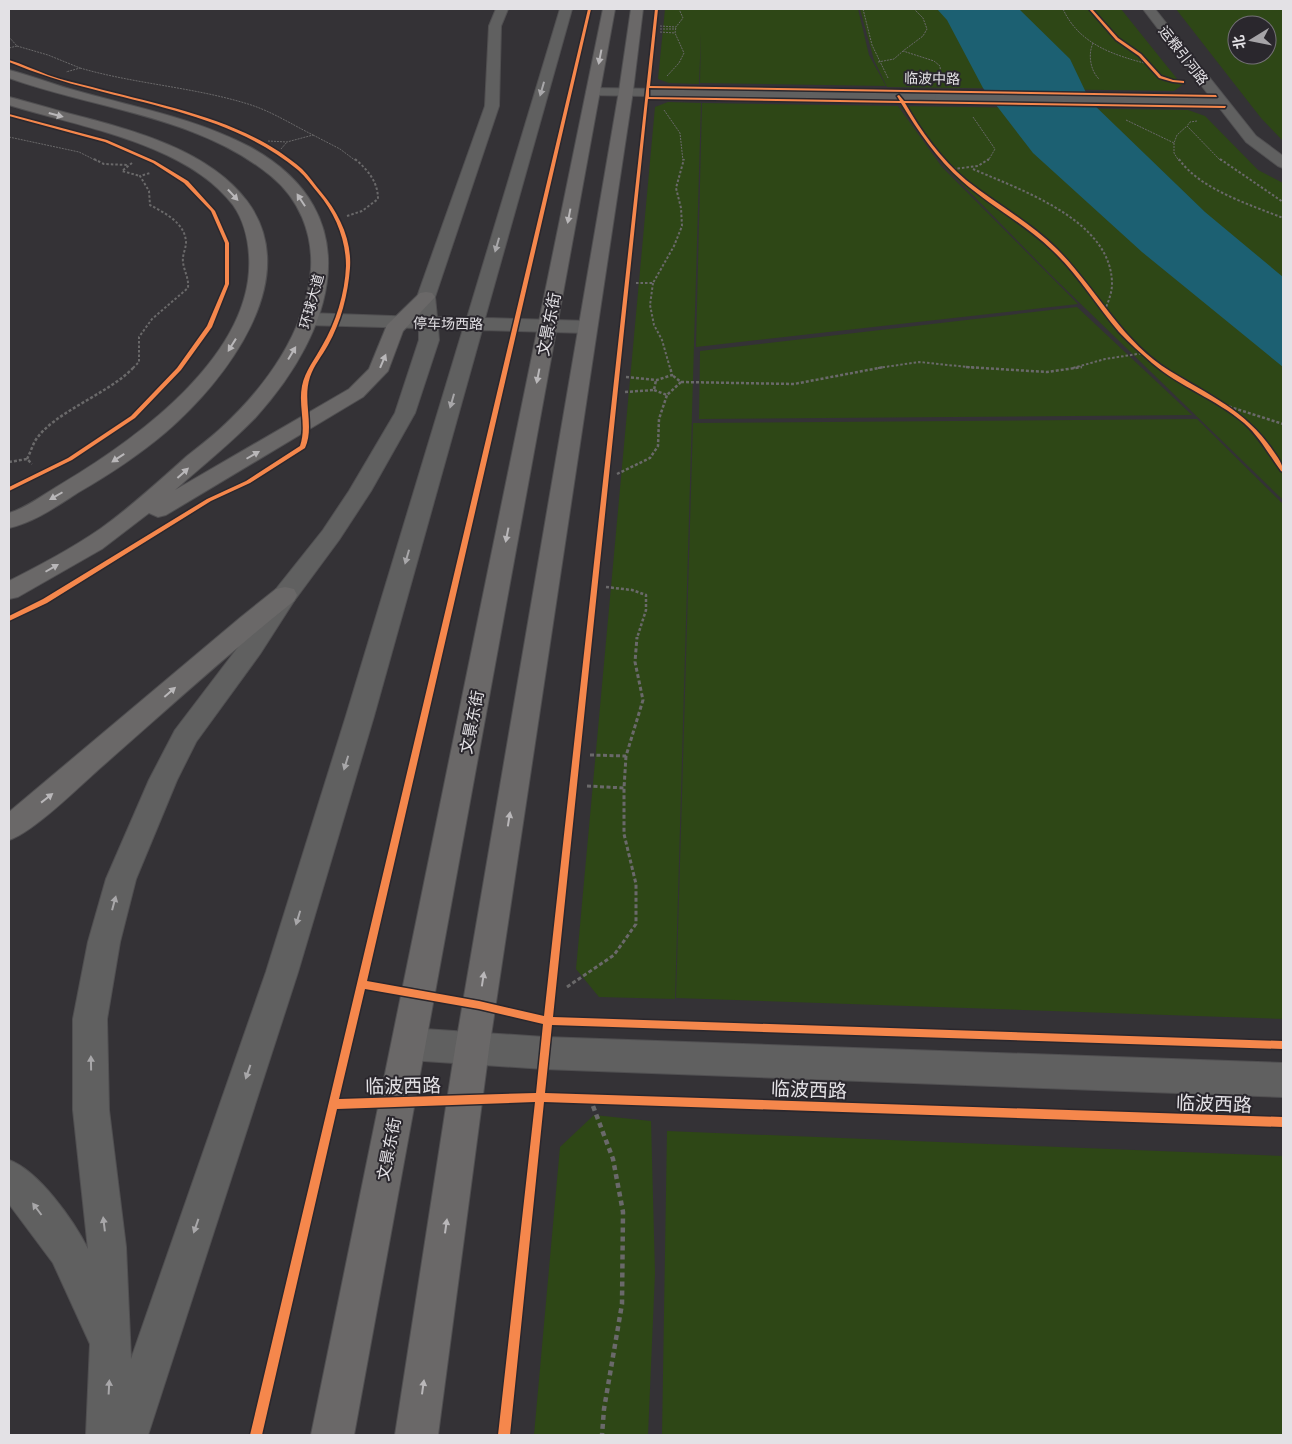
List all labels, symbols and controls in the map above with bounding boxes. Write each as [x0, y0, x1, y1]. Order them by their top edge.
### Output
north arrow [1227, 15, 1277, 65]
street label: 运粮引河路 [1156, 22, 1212, 88]
text: 北 [1229, 34, 1248, 51]
one-way arrow [595, 49, 603, 65]
street label: 临波中路 [904, 69, 960, 87]
one-way arrow [538, 82, 546, 97]
one-way arrow [48, 111, 63, 119]
one-way arrow [227, 188, 239, 200]
one-way arrow [296, 194, 305, 207]
one-way arrow [564, 208, 572, 224]
one-way arrow [493, 238, 501, 253]
street label: 环球大道 [296, 272, 326, 330]
street label: 文景东街 [533, 291, 563, 357]
street label: 停车场西路 [413, 314, 483, 332]
one-way arrow [227, 338, 237, 351]
one-way arrow [287, 347, 296, 360]
one-way arrow [379, 354, 387, 368]
one-way arrow [534, 368, 542, 383]
one-way arrow [448, 394, 456, 409]
one-way arrow [246, 451, 259, 460]
one-way arrow [111, 453, 124, 463]
one-way arrow [176, 467, 189, 478]
one-way arrow [49, 492, 63, 500]
one-way arrow [503, 528, 511, 543]
one-way arrow [402, 550, 410, 565]
one-way arrow [45, 563, 58, 572]
one-way arrow [163, 686, 175, 698]
street label: 文景东街 [456, 689, 486, 755]
one-way arrow [342, 755, 350, 770]
one-way arrow [40, 793, 53, 804]
one-way arrow [506, 810, 514, 826]
one-way arrow [111, 895, 119, 910]
one-way arrow [294, 911, 302, 926]
one-way arrow [480, 971, 488, 987]
one-way arrow [87, 1054, 95, 1070]
one-way arrow [244, 1065, 251, 1080]
street label: 临波西路 [365, 1073, 441, 1097]
street label: 临波西路 [771, 1076, 847, 1102]
street label: 临波西路 [1176, 1090, 1252, 1116]
street label: 文景东街 [373, 1116, 403, 1182]
one-way arrow [32, 1203, 43, 1216]
one-way arrow [100, 1216, 108, 1232]
one-way arrow [442, 1218, 450, 1234]
one-way arrow [192, 1219, 199, 1234]
one-way arrow [105, 1378, 113, 1394]
one-way arrow [419, 1379, 427, 1395]

